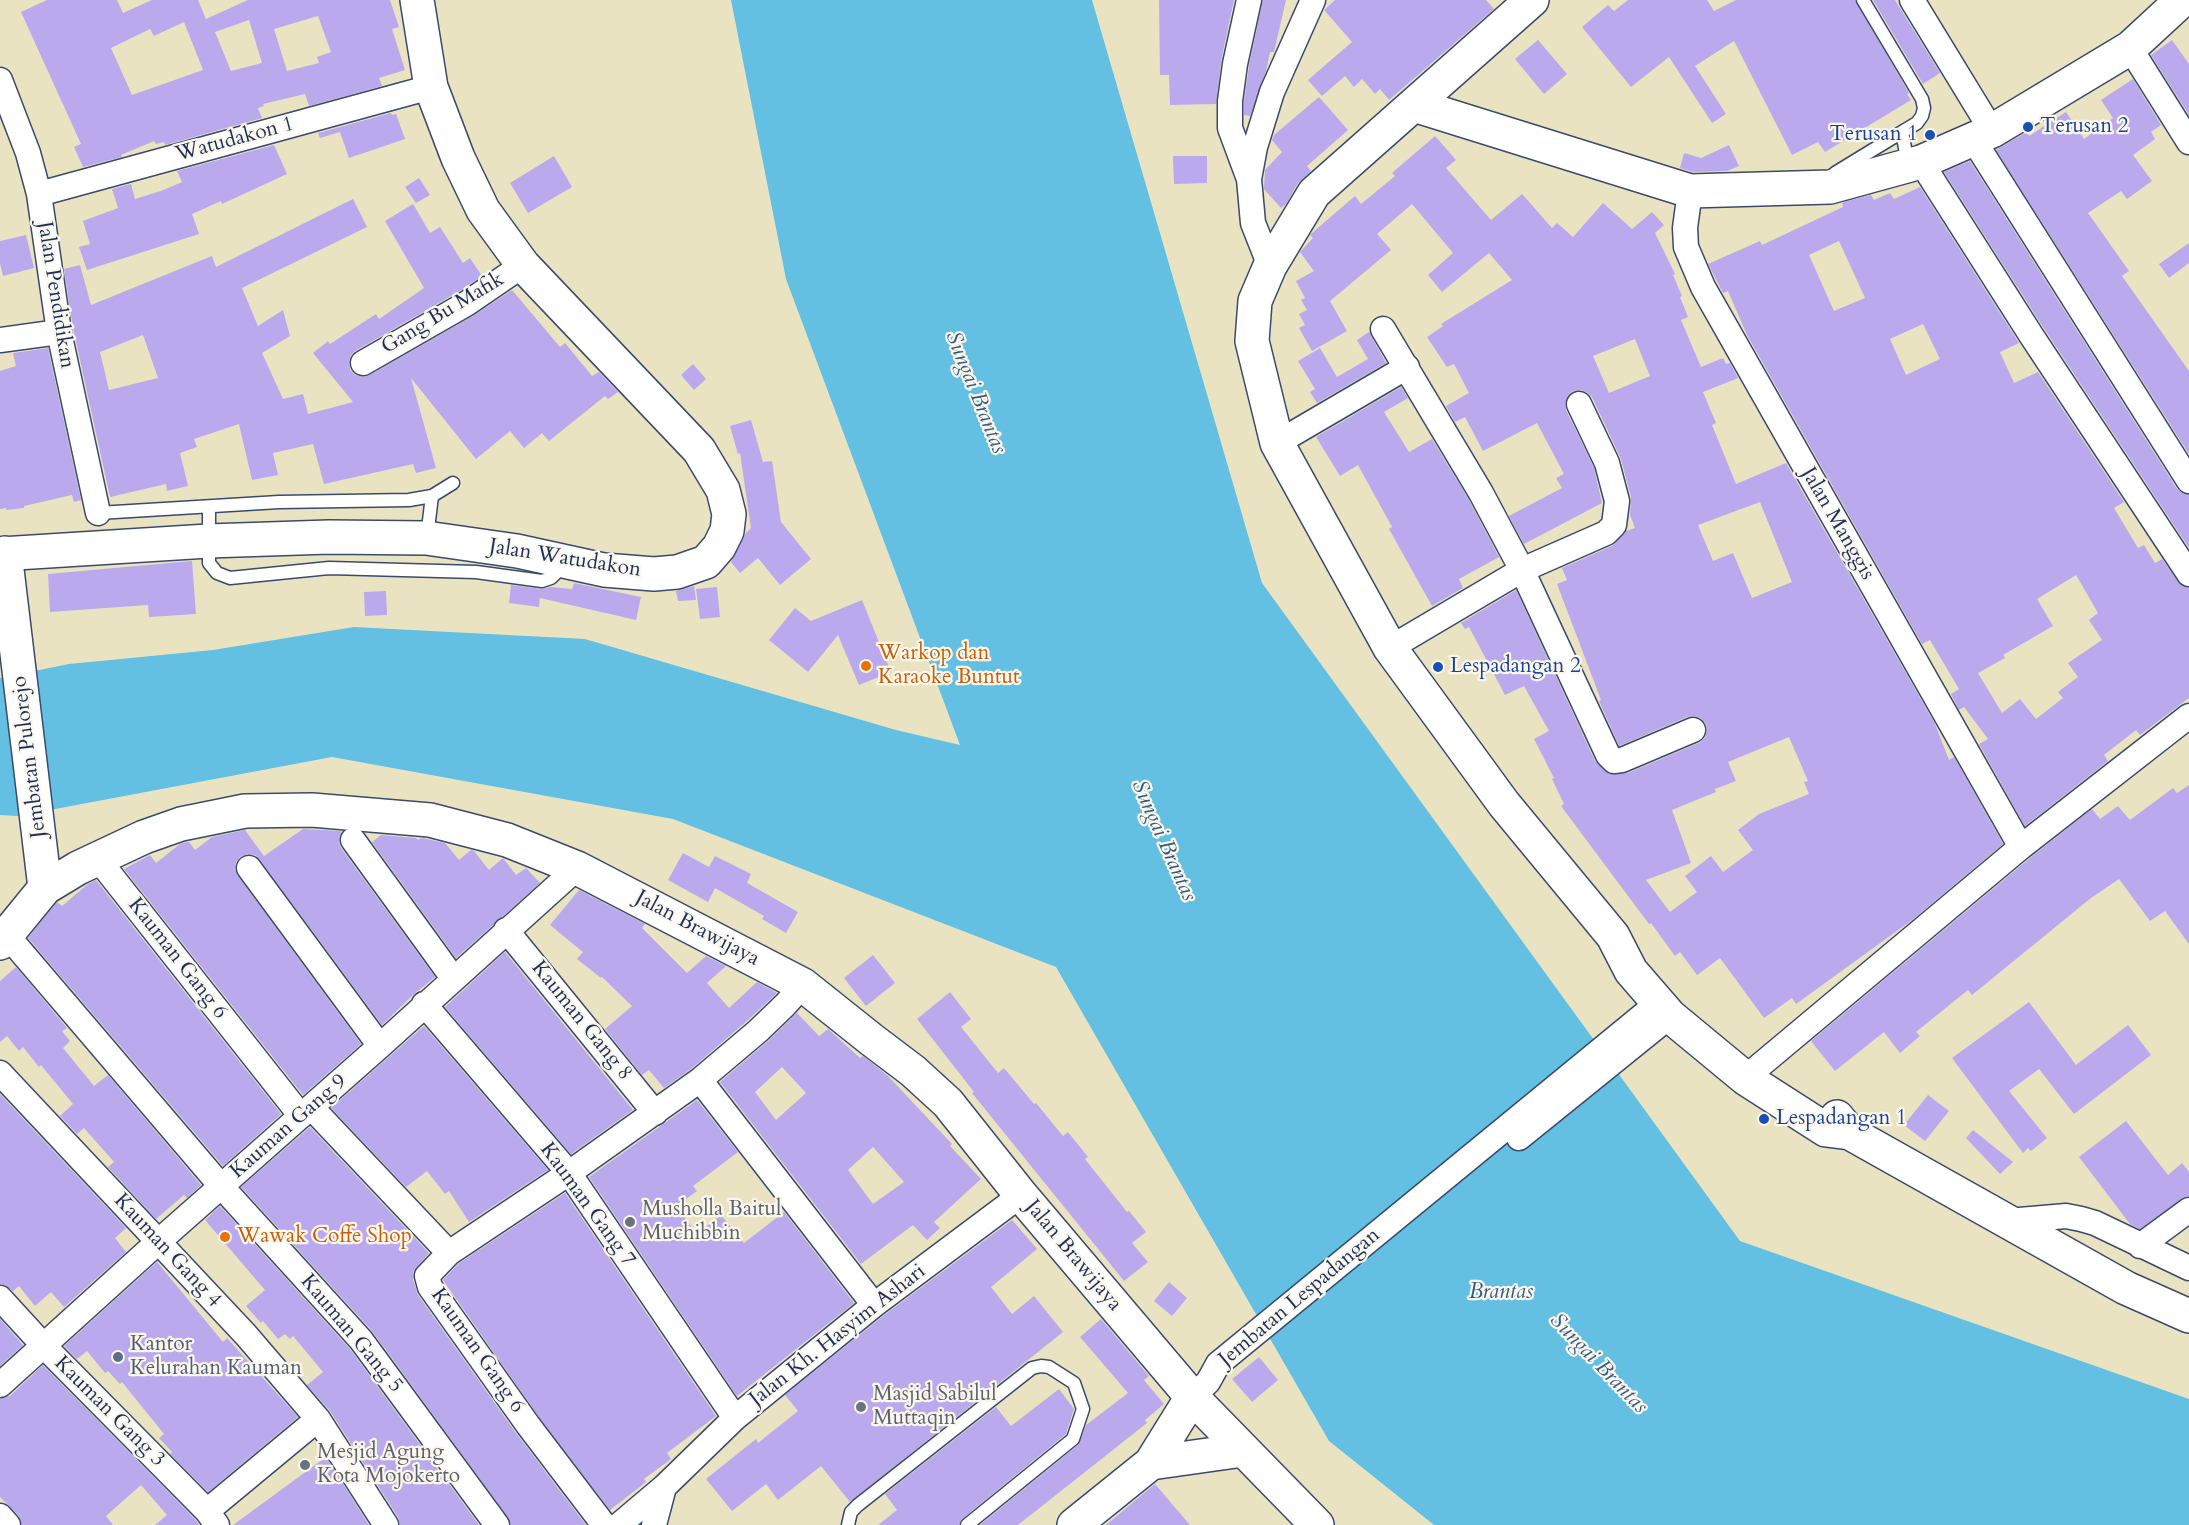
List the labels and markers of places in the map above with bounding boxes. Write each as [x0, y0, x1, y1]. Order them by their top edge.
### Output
place label: Terusan 2 [2040, 114, 2129, 140]
marker: Terusan 2 [2021, 120, 2035, 134]
place label: Terusan 1 [1829, 122, 1918, 148]
marker: Terusan 1 [1923, 128, 1937, 142]
place label: Warkop dan Karaoke Buntut [878, 641, 1020, 691]
place label: Lespadangan 2 [1450, 654, 1581, 680]
marker: Warkop dan Karaoke Buntut [859, 659, 873, 673]
marker: Lespadangan 2 [1431, 660, 1445, 674]
place label: Lespadangan 1 [1776, 1106, 1907, 1132]
marker: Lespadangan 1 [1757, 1112, 1771, 1126]
place label: Musholla Baitul Muchibbin [642, 1197, 781, 1247]
marker: Musholla Baitul Muchibbin [623, 1215, 637, 1229]
place label: Wawak Coffe Shop [237, 1224, 412, 1250]
marker: Wawak Coffe Shop [218, 1230, 232, 1244]
place label: Kantor Kelurahan Kauman [130, 1332, 302, 1382]
marker: Kantor Kelurahan Kauman [111, 1350, 125, 1364]
place label: Masjid Sabilul Muttaqin [873, 1382, 996, 1432]
marker: Masjid Sabilul Muttaqin [854, 1400, 868, 1414]
place label: Mesjid Agung Kota Mojokerto [317, 1440, 460, 1490]
marker: Mesjid Agung Kota Mojokerto [298, 1458, 312, 1472]

